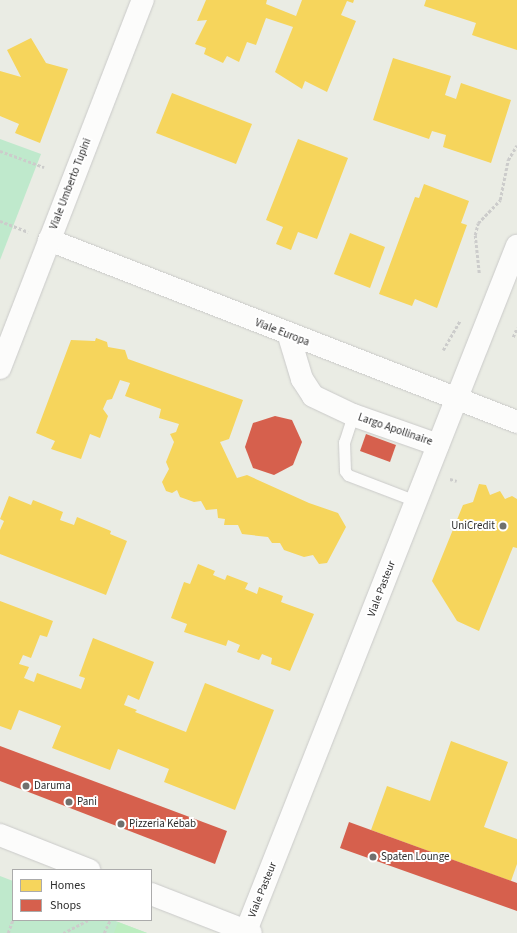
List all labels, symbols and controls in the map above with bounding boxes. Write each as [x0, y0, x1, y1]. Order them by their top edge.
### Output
street label: Viale Umberto Tupini [48, 137, 94, 231]
street label: Viale Europa [253, 317, 311, 349]
street label: Largo Apollinaire [356, 411, 434, 449]
place label: UniCredit [451, 519, 495, 533]
marker: UniCredit [498, 521, 508, 531]
street label: Viale Pasteur [365, 559, 399, 619]
place label: Daruma [34, 779, 71, 793]
marker: Daruma [21, 781, 31, 791]
place label: Pani [77, 795, 97, 809]
marker: Pani [64, 797, 74, 807]
place label: Pizzeria Kebab [129, 817, 196, 831]
marker: Pizzeria Kebab [116, 819, 126, 829]
place label: Spaten Lounge [381, 850, 449, 864]
marker: Spaten Lounge [368, 852, 378, 862]
street label: Viale Pasteur [246, 860, 280, 920]
legend [12, 869, 152, 921]
text: Homes [50, 877, 85, 894]
text: Shops [50, 897, 81, 914]

